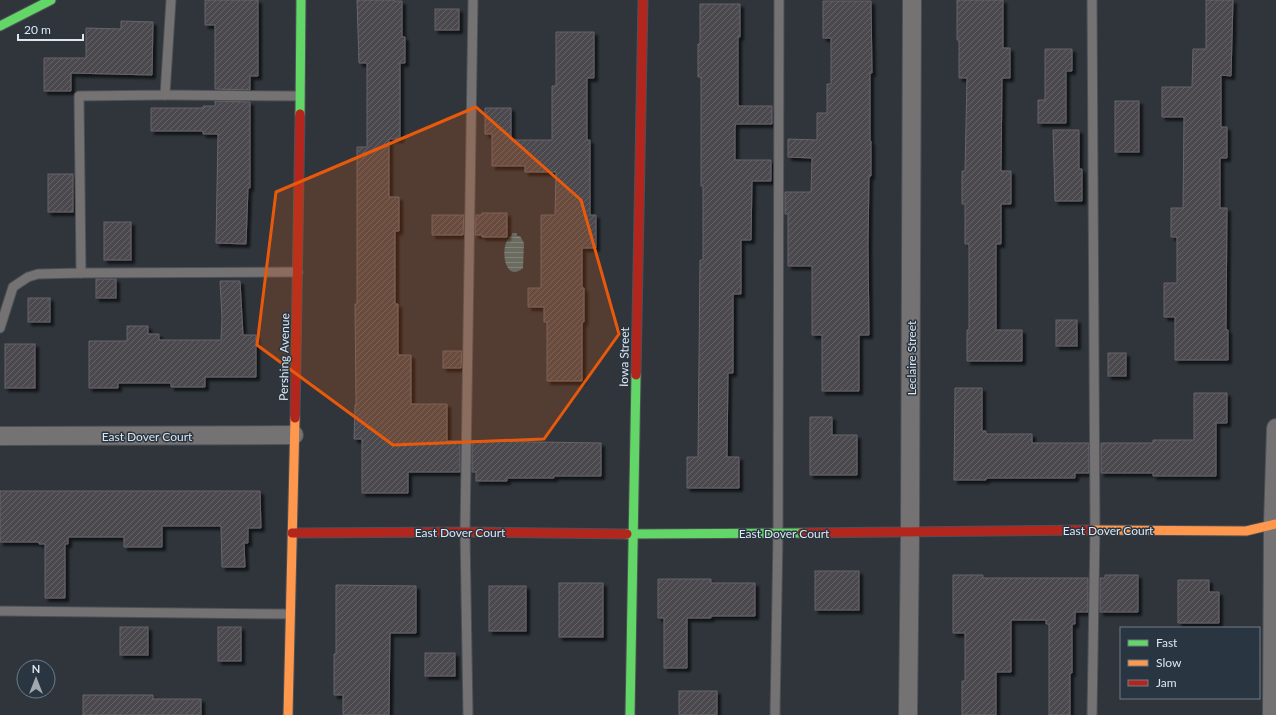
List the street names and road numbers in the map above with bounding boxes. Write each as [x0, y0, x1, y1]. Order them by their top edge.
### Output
street label: Pershing Avenue [276, 313, 292, 401]
street label: Leclaire Street [904, 320, 919, 395]
street label: Iowa Street [616, 326, 632, 387]
street label: East Dover Court [102, 429, 193, 444]
street label: East Dover Court [1063, 523, 1154, 538]
street label: East Dover Court [415, 525, 506, 540]
street label: East Dover Court [739, 526, 830, 541]

